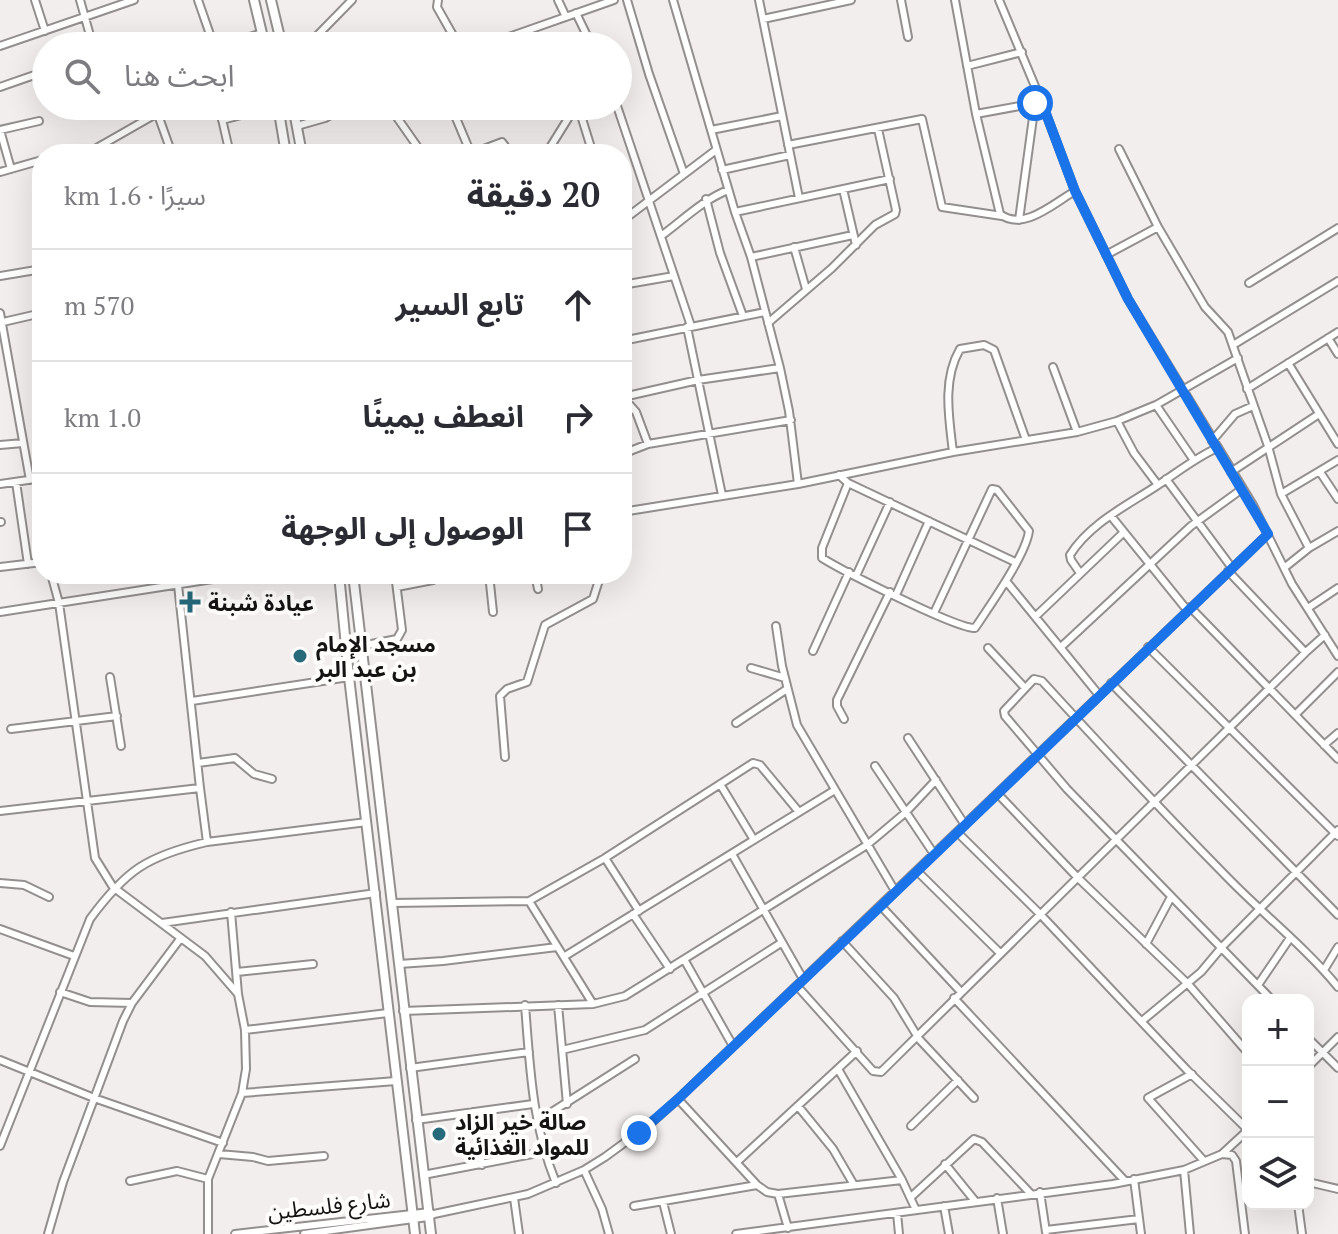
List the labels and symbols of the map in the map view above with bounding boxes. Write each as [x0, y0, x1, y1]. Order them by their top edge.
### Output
route start [1017, 85, 1053, 121]
place label: عيادة شبنة [208, 588, 314, 617]
marker: عيادة شبنة [179, 591, 201, 613]
place label: مسجد الإمام بن عبد البر [315, 629, 436, 683]
marker: مسجد الإمام بن عبد البر [291, 647, 309, 665]
place label: صالة خير الزاد للمواد الغذائية [455, 1107, 589, 1161]
route end [621, 1115, 657, 1151]
marker: صالة خير الزاد للمواد الغذائية [430, 1125, 448, 1143]
street label: شارع فلسطين [266, 1184, 392, 1229]

